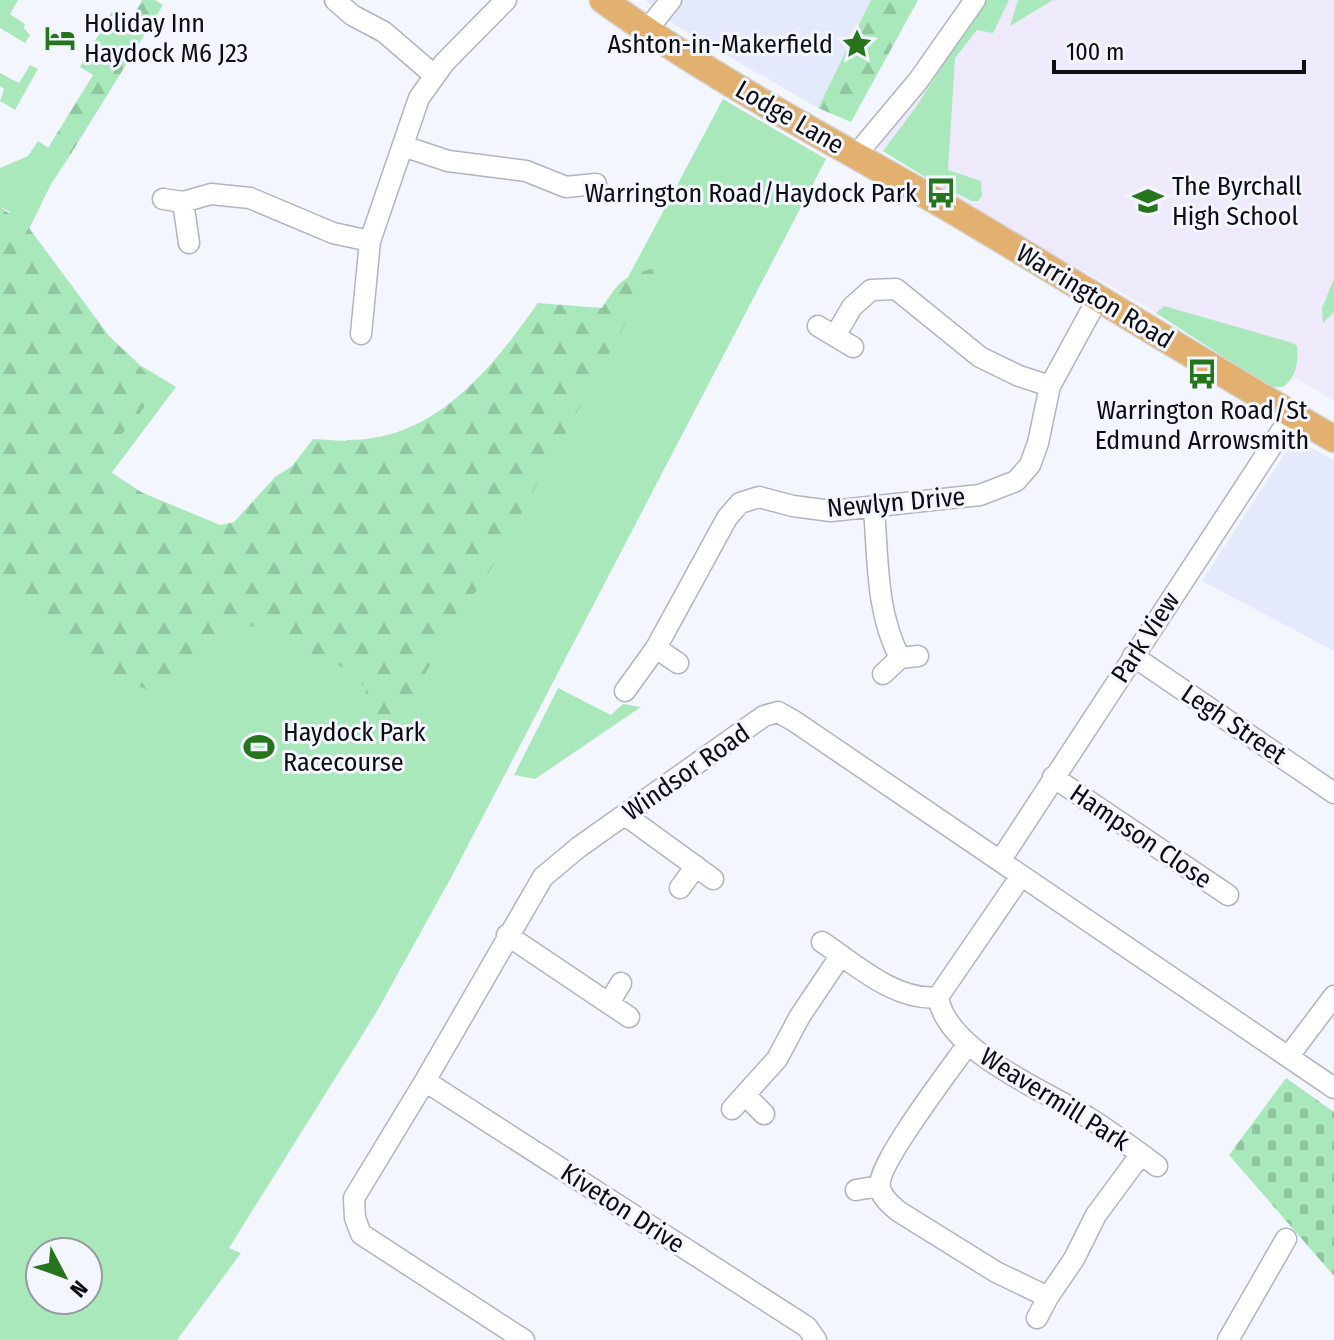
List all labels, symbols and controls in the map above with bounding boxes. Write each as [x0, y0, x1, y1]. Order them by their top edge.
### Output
place label: Holiday Inn Haydock M6 J23 [84, 8, 248, 69]
hotel icon: Holiday Inn Haydock M6 J23 [43, 21, 77, 55]
scale bar [1054, 24, 1304, 74]
place icon: Ashton-in-Makerfield [840, 27, 874, 61]
place label: Ashton-in-Makerfield [607, 29, 833, 60]
text: 100 m [1066, 38, 1124, 66]
street label: Lodge Lane [730, 74, 849, 161]
place label: The Byrchall High School [1172, 171, 1302, 232]
bus stop icon: Warrington Road/Haydock Park [924, 176, 958, 210]
place label: Warrington Road/Haydock Park [585, 178, 918, 209]
school or university icon: The Byrchall High School [1131, 184, 1165, 218]
street label: Warrington Road [1011, 237, 1179, 355]
bus stop icon: Warrington Road/St Edmund Arrowsmith [1185, 357, 1219, 391]
place label: Warrington Road/St Edmund Arrowsmith [1095, 395, 1309, 456]
street label: Newlyn Drive [826, 481, 966, 524]
street label: Park View [1105, 586, 1186, 688]
street label: Legh Street [1175, 678, 1292, 771]
place label: Haydock Park Racecourse [283, 717, 427, 778]
street label: Windsor Road [617, 717, 756, 827]
sports icon: Haydock Park Racecourse [242, 730, 276, 764]
street label: Hampson Close [1064, 778, 1217, 895]
street label: Weavermill Park [974, 1041, 1136, 1158]
street label: Kiveton Drive [555, 1157, 690, 1260]
north arrow [24, 1236, 104, 1316]
text: N [64, 1275, 93, 1303]

